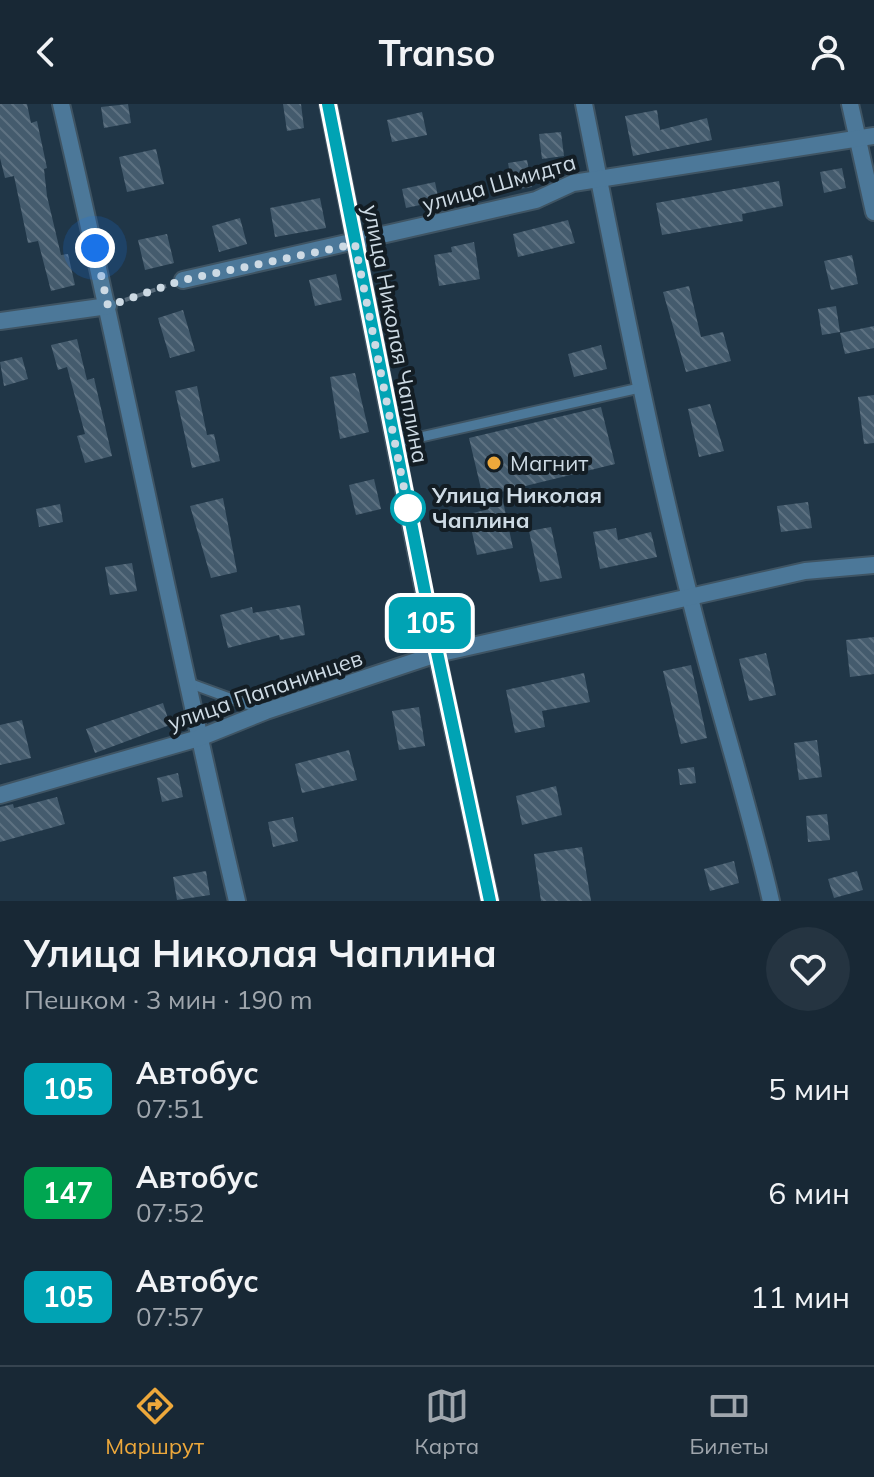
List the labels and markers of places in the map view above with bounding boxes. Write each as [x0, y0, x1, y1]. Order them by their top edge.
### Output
place label: Магнит [510, 449, 588, 477]
marker: Магнит [485, 454, 503, 472]
place label: Улица Николая Чаплина [431, 481, 602, 534]
marker: Улица Николая Чаплина [391, 491, 425, 525]

